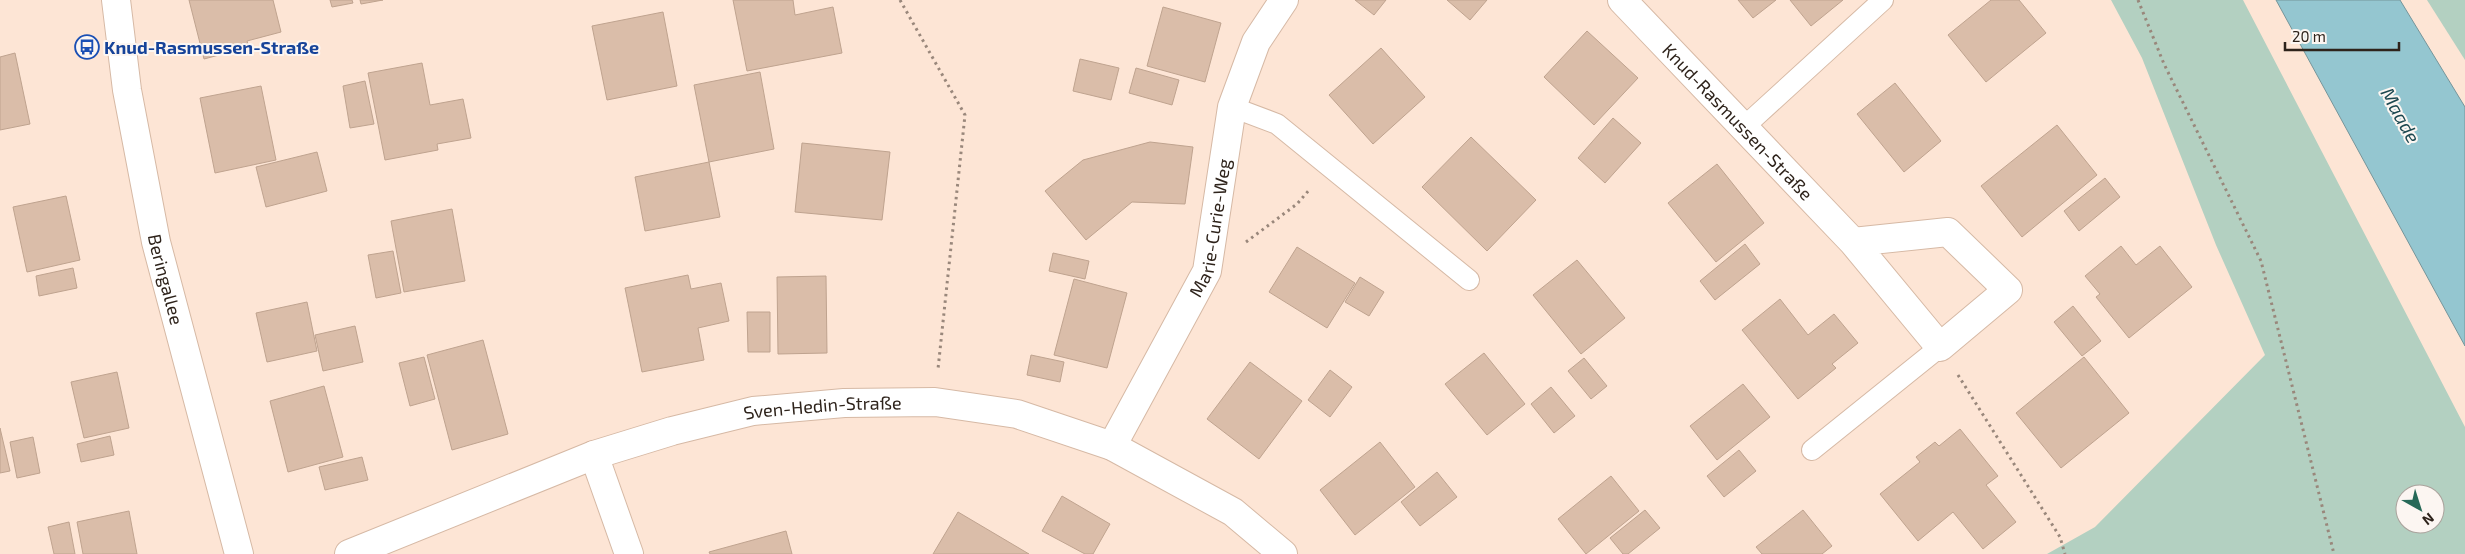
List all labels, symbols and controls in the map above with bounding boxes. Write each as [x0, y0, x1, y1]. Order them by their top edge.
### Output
scale bar [2285, 20, 2399, 52]
text: 20 m [2292, 27, 2326, 45]
bus stop icon: Knud-Rasmussen-Straße [74, 34, 100, 60]
place label: Knud-Rasmussen-Straße [104, 36, 319, 58]
street label: Knud-Rasmussen-Straße [1658, 39, 1818, 204]
water label: Maade [2377, 83, 2425, 147]
street label: Marie-Curie-Weg [1184, 157, 1235, 301]
street label: Beringallee [144, 232, 188, 327]
street label: Sven-Hedin-Straße [741, 391, 902, 424]
north arrow [2395, 484, 2445, 534]
text: N [2419, 510, 2438, 529]

